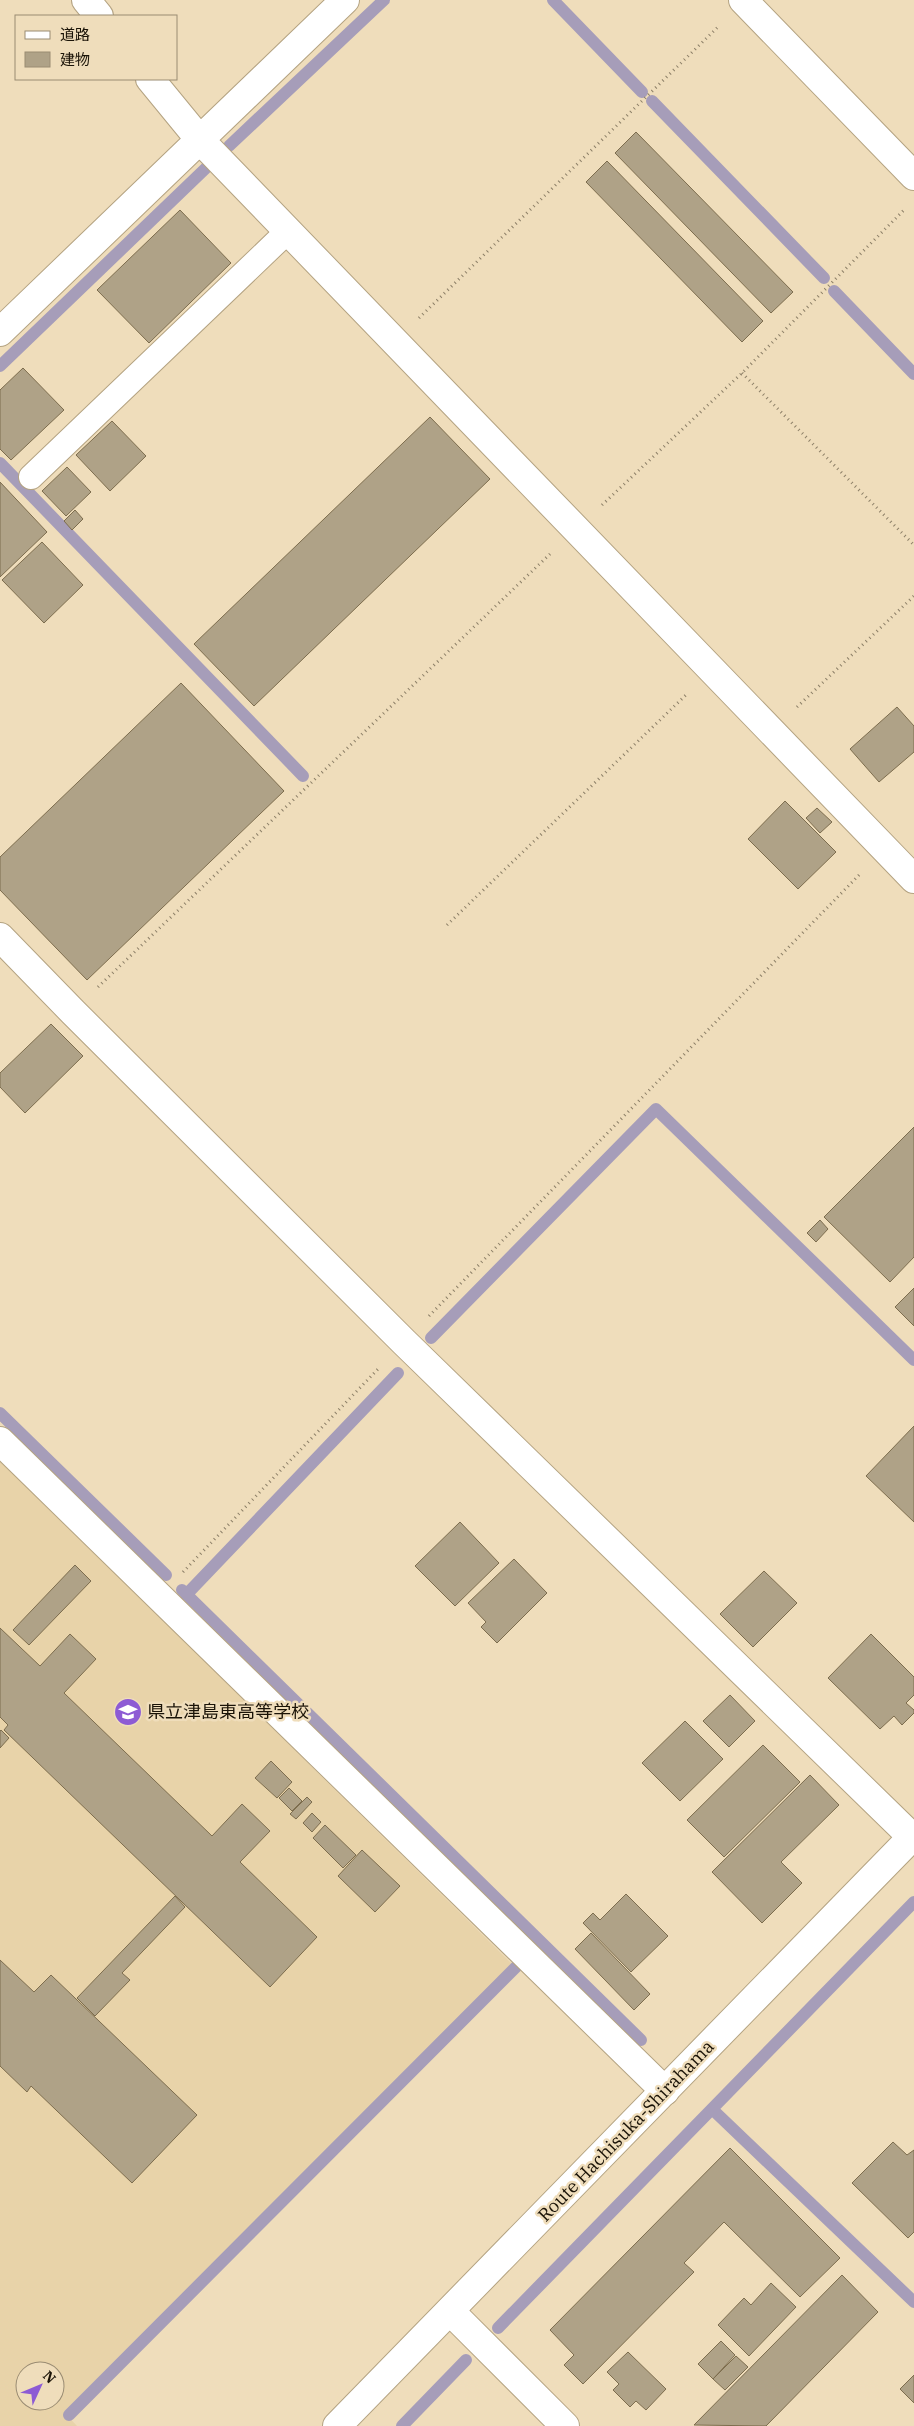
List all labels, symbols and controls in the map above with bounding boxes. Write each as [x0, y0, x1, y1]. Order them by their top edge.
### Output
legend [15, 15, 178, 80]
text: 道路 [60, 25, 90, 44]
text: 建物 [60, 50, 90, 69]
school or university icon: 県立津島東高等学校 [113, 1697, 143, 1727]
place label: 県立津島東高等学校 [147, 1700, 309, 1723]
street label: Route Hachisuka-Shirahama [533, 2035, 719, 2226]
north arrow [15, 2361, 65, 2411]
text: N [39, 2367, 60, 2387]

